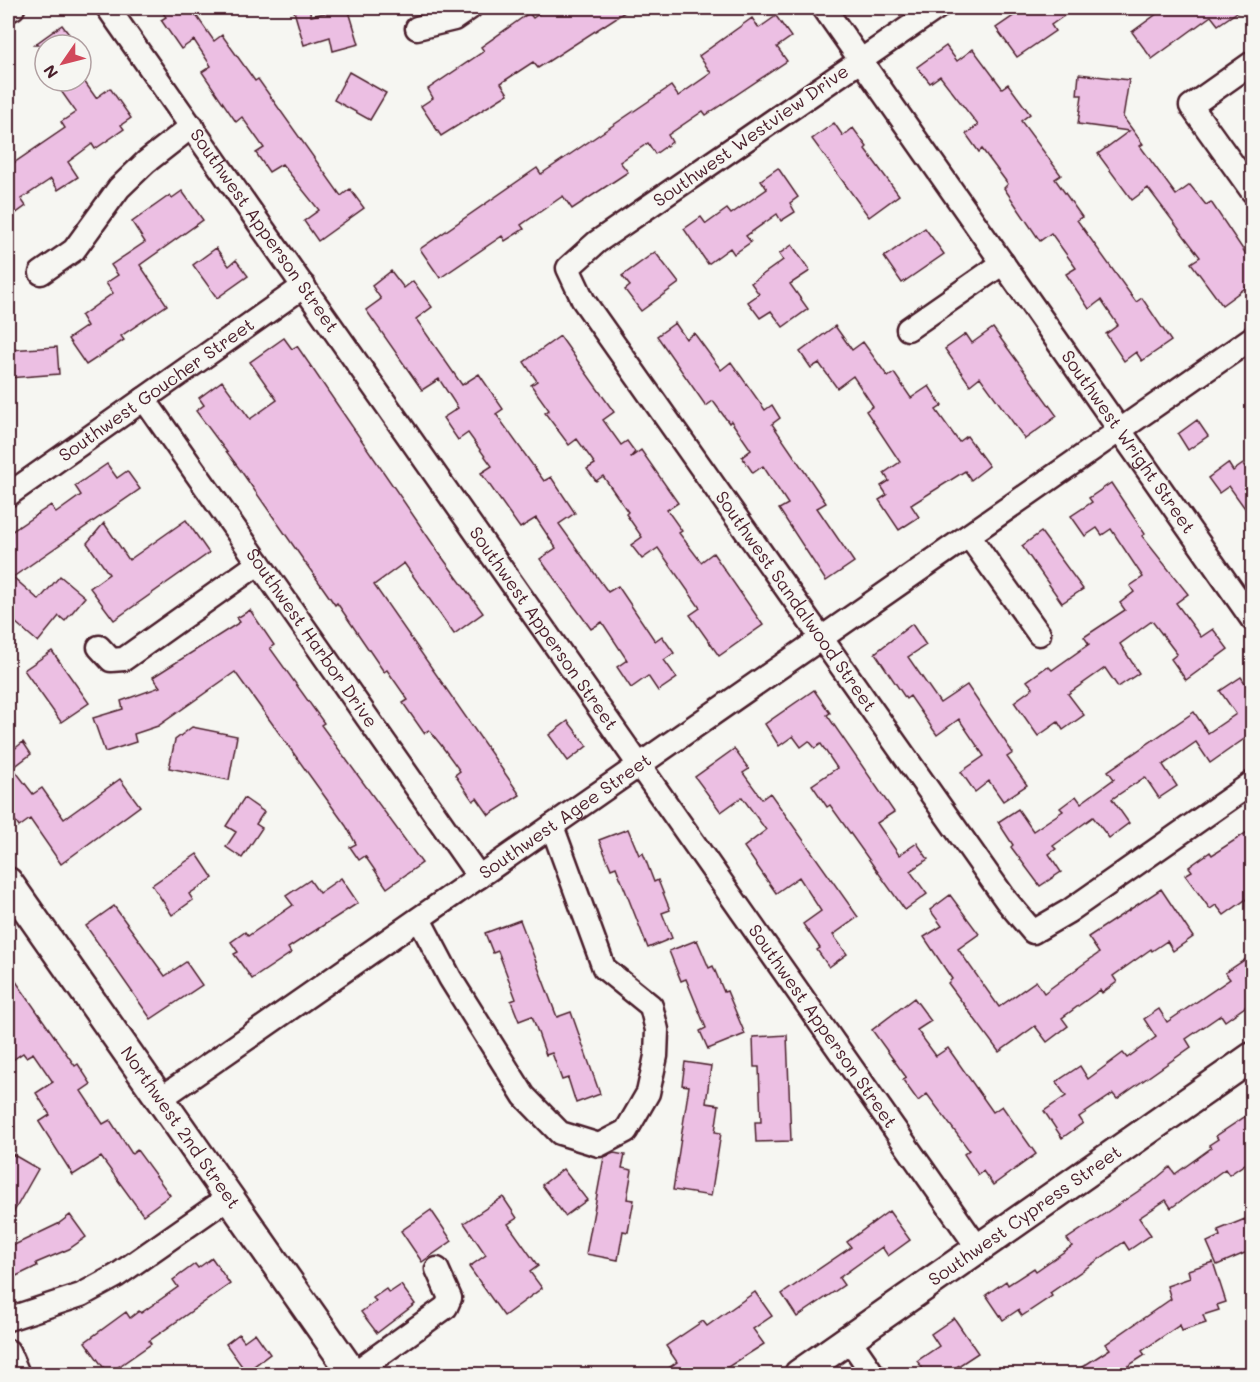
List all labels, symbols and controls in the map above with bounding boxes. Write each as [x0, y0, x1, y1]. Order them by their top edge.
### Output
north arrow [33, 33, 93, 93]
street label: Southwest Westview Drive [648, 58, 853, 212]
text: N [38, 61, 62, 83]
street label: Southwest Apperson Street [185, 123, 345, 337]
street label: Southwest Goucher Street [53, 312, 259, 467]
street label: Southwest Wright Street [1056, 345, 1201, 538]
street label: Southwest Sandalwood Street [710, 486, 882, 716]
street label: Southwest Apperson Street [464, 521, 624, 735]
street label: Southwest Harbor Drive [241, 543, 384, 732]
street label: Southwest Agee Street [474, 747, 656, 884]
street label: Southwest Apperson Street [743, 919, 903, 1132]
street label: Northwest 2nd Street [116, 1041, 246, 1213]
street label: Southwest Cypress Street [923, 1139, 1126, 1291]

